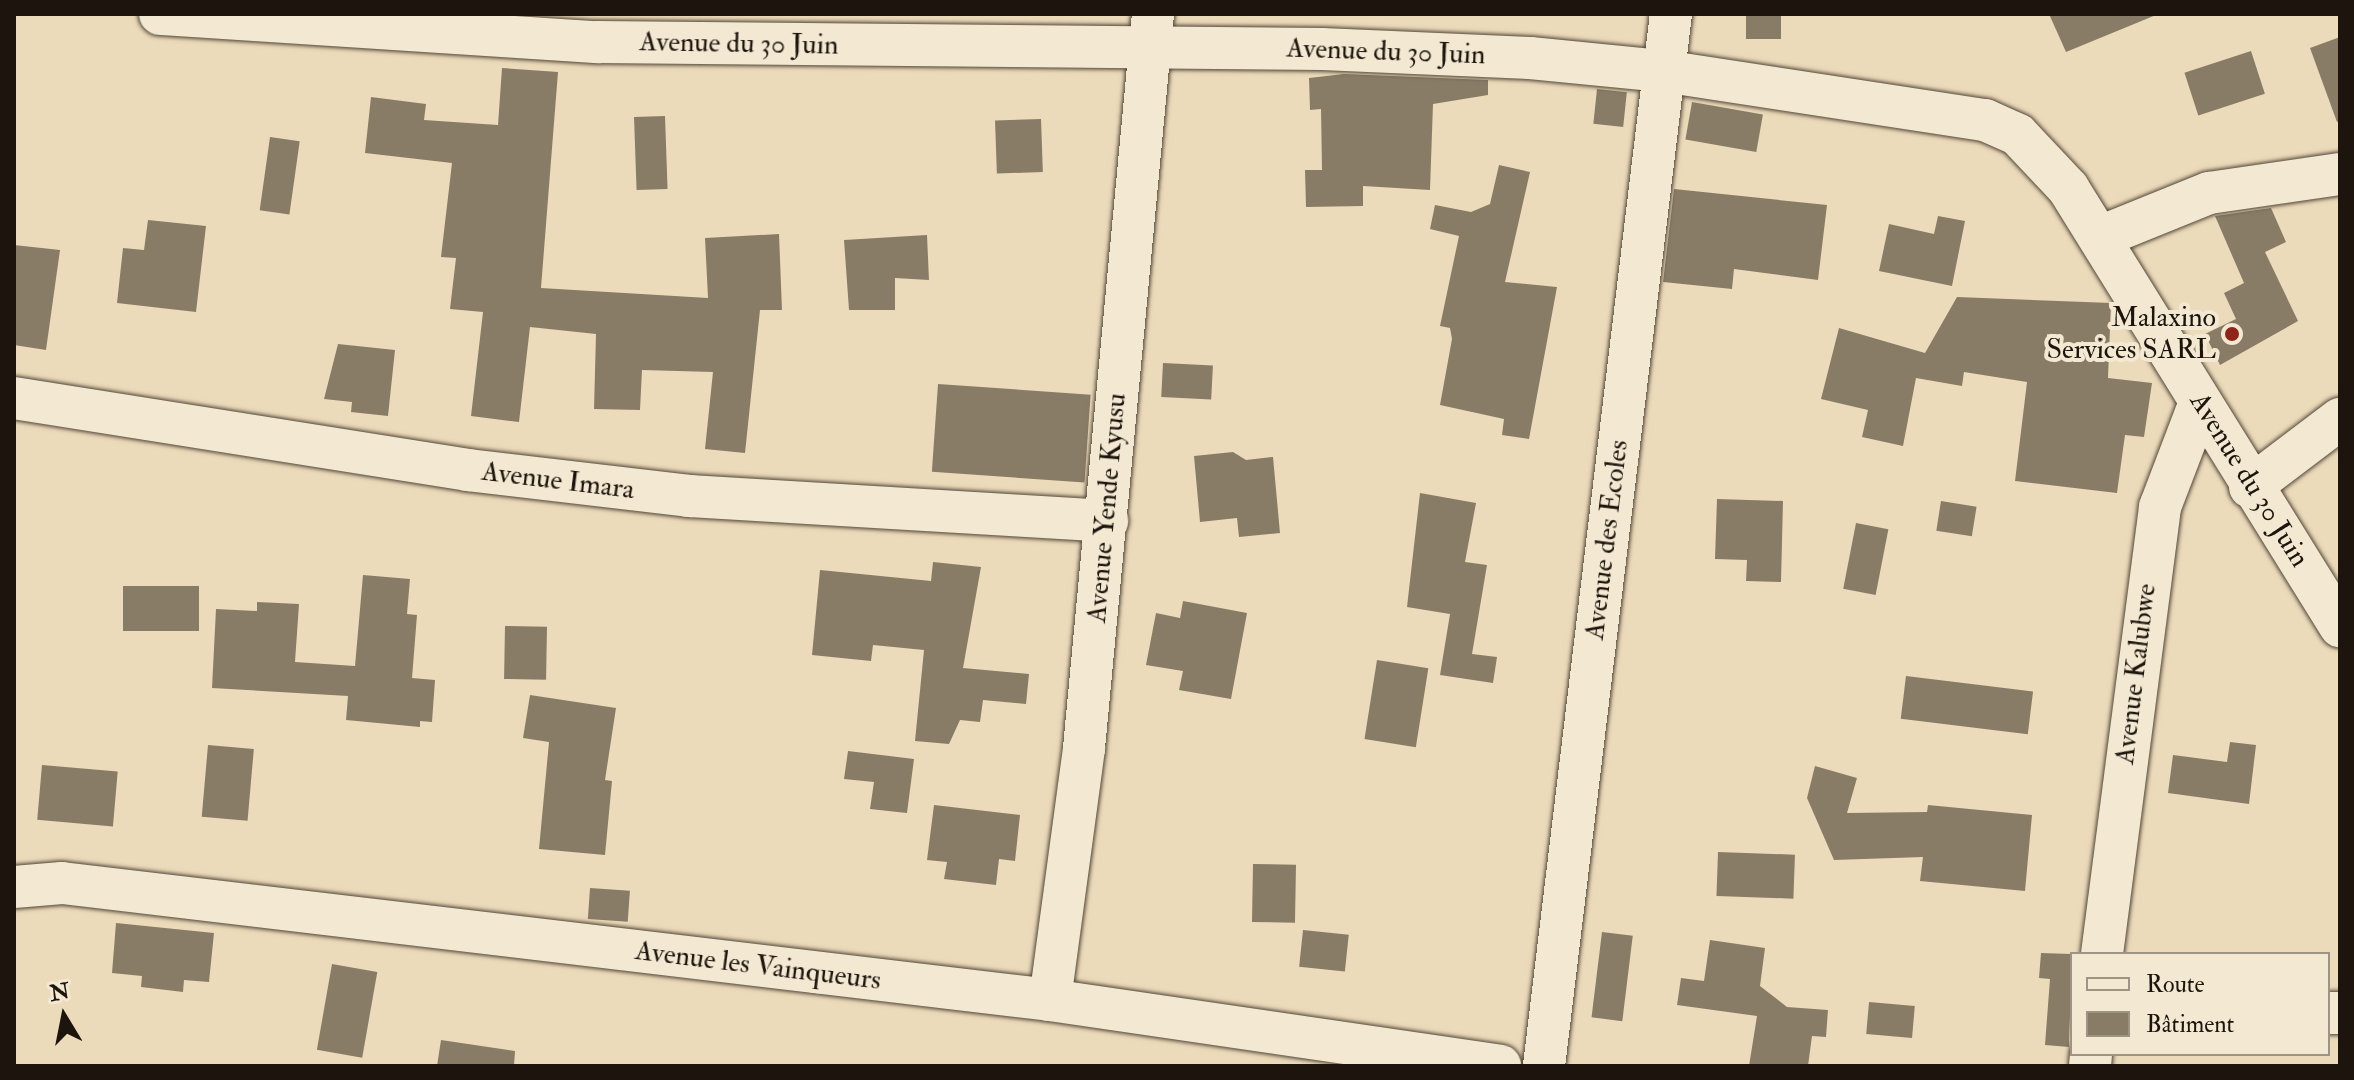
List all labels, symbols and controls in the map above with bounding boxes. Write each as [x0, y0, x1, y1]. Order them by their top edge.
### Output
street label: Avenue du 30 Juin [639, 25, 839, 63]
street label: Avenue du 30 Juin [1286, 32, 1486, 72]
place label: Malaxino Services SARL [2046, 301, 2216, 367]
marker: Malaxino Services SARL [2223, 325, 2241, 343]
street label: Avenue du 30 Juin [2182, 387, 2316, 573]
street label: Avenue Yende Kyusu [1080, 392, 1134, 624]
street label: Avenue des Ecoles [1578, 438, 1636, 642]
street label: Avenue Imara [480, 455, 636, 507]
street label: Avenue Kalubwe [2108, 582, 2164, 766]
street label: Avenue les Vainqueurs [633, 934, 883, 998]
legend [2070, 952, 2330, 1056]
text: Route [2146, 969, 2205, 1000]
north arrow [24, 976, 104, 1056]
text: N [48, 977, 72, 1008]
text: Bâtiment [2146, 1009, 2234, 1040]

